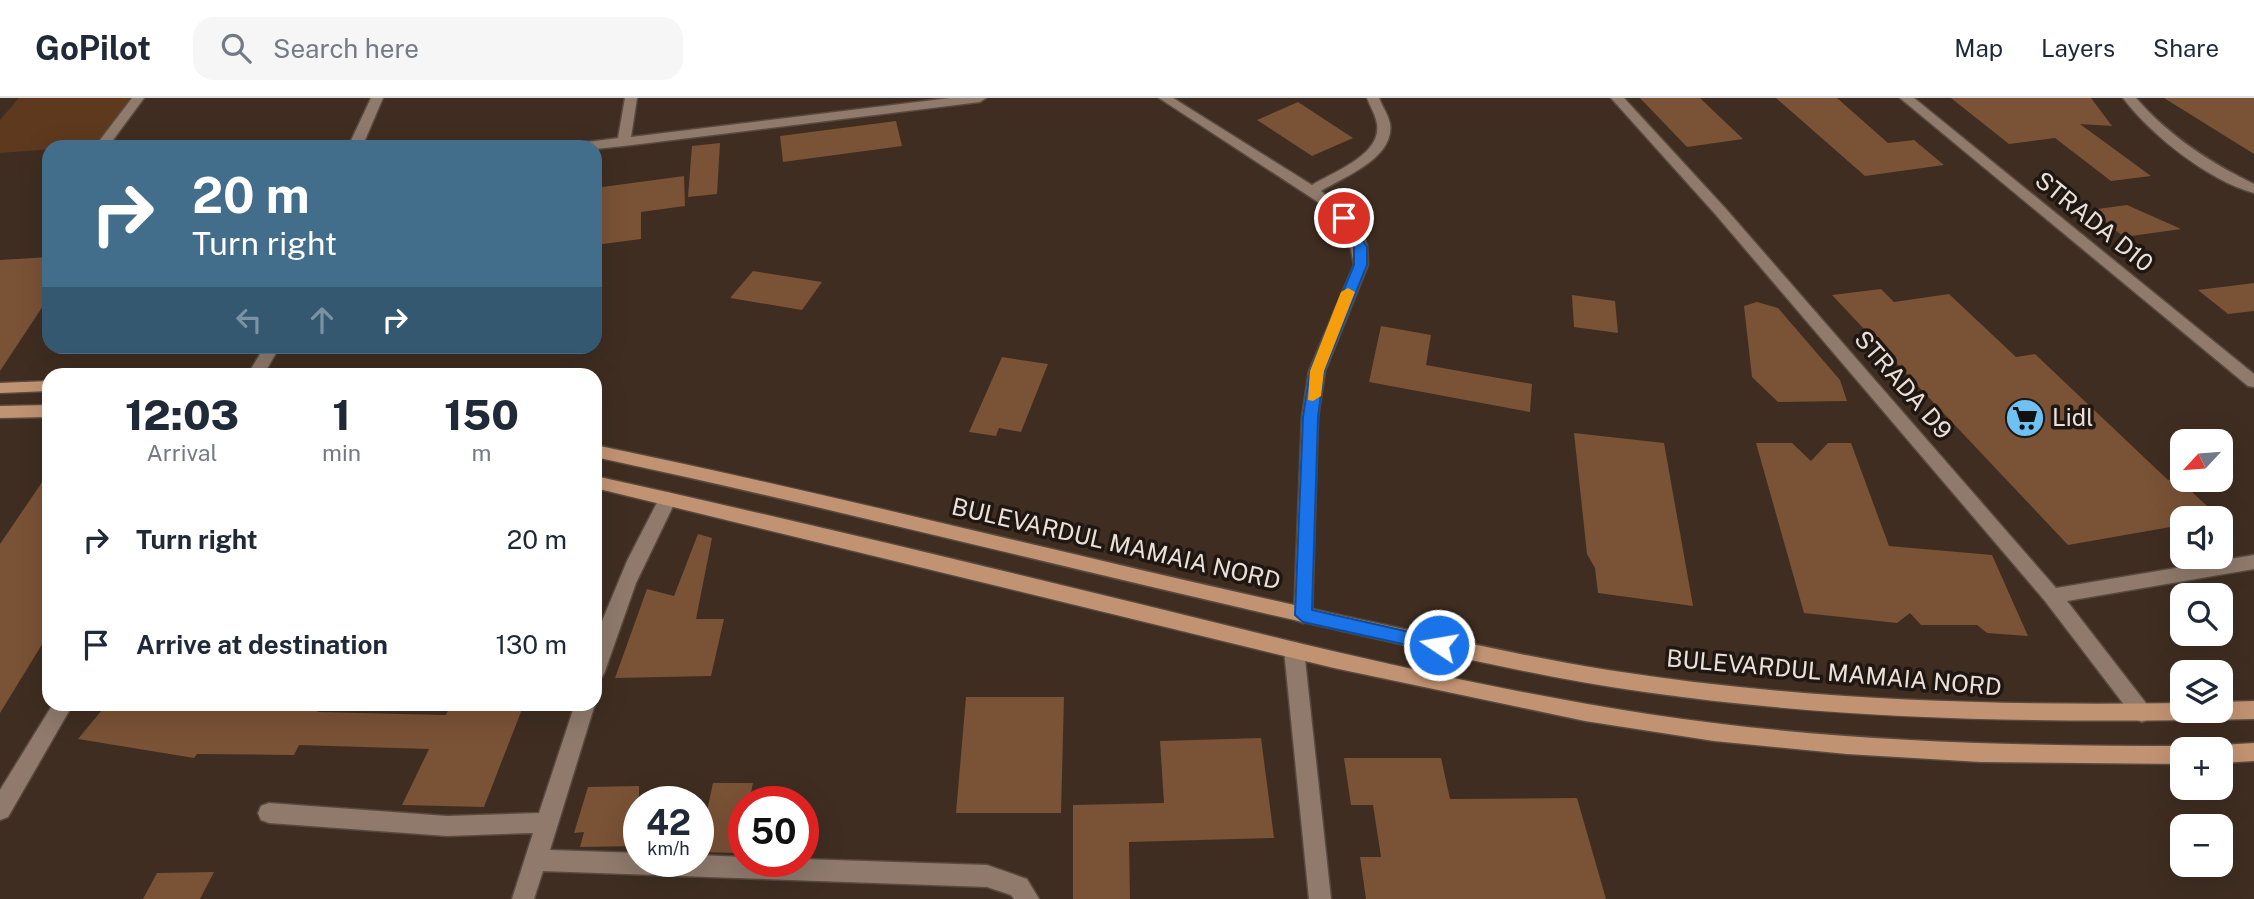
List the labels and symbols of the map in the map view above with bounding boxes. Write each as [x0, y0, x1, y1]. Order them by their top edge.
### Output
street label: STRADA D10 [2030, 165, 2159, 277]
pin [1314, 188, 1374, 248]
street label: STRADA D9 [1849, 325, 1958, 444]
supermarket icon: Lidl [2004, 397, 2046, 439]
place label: Lidl [2052, 403, 2094, 431]
north arrow [2170, 429, 2233, 492]
street label: BULEVARDUL MAMAIA NORD [949, 492, 1283, 595]
position arrow [1402, 608, 1476, 682]
street label: BULEVARDUL MAMAIA NORD [1665, 643, 2003, 701]
speed limit sign: 50 [728, 786, 819, 877]

